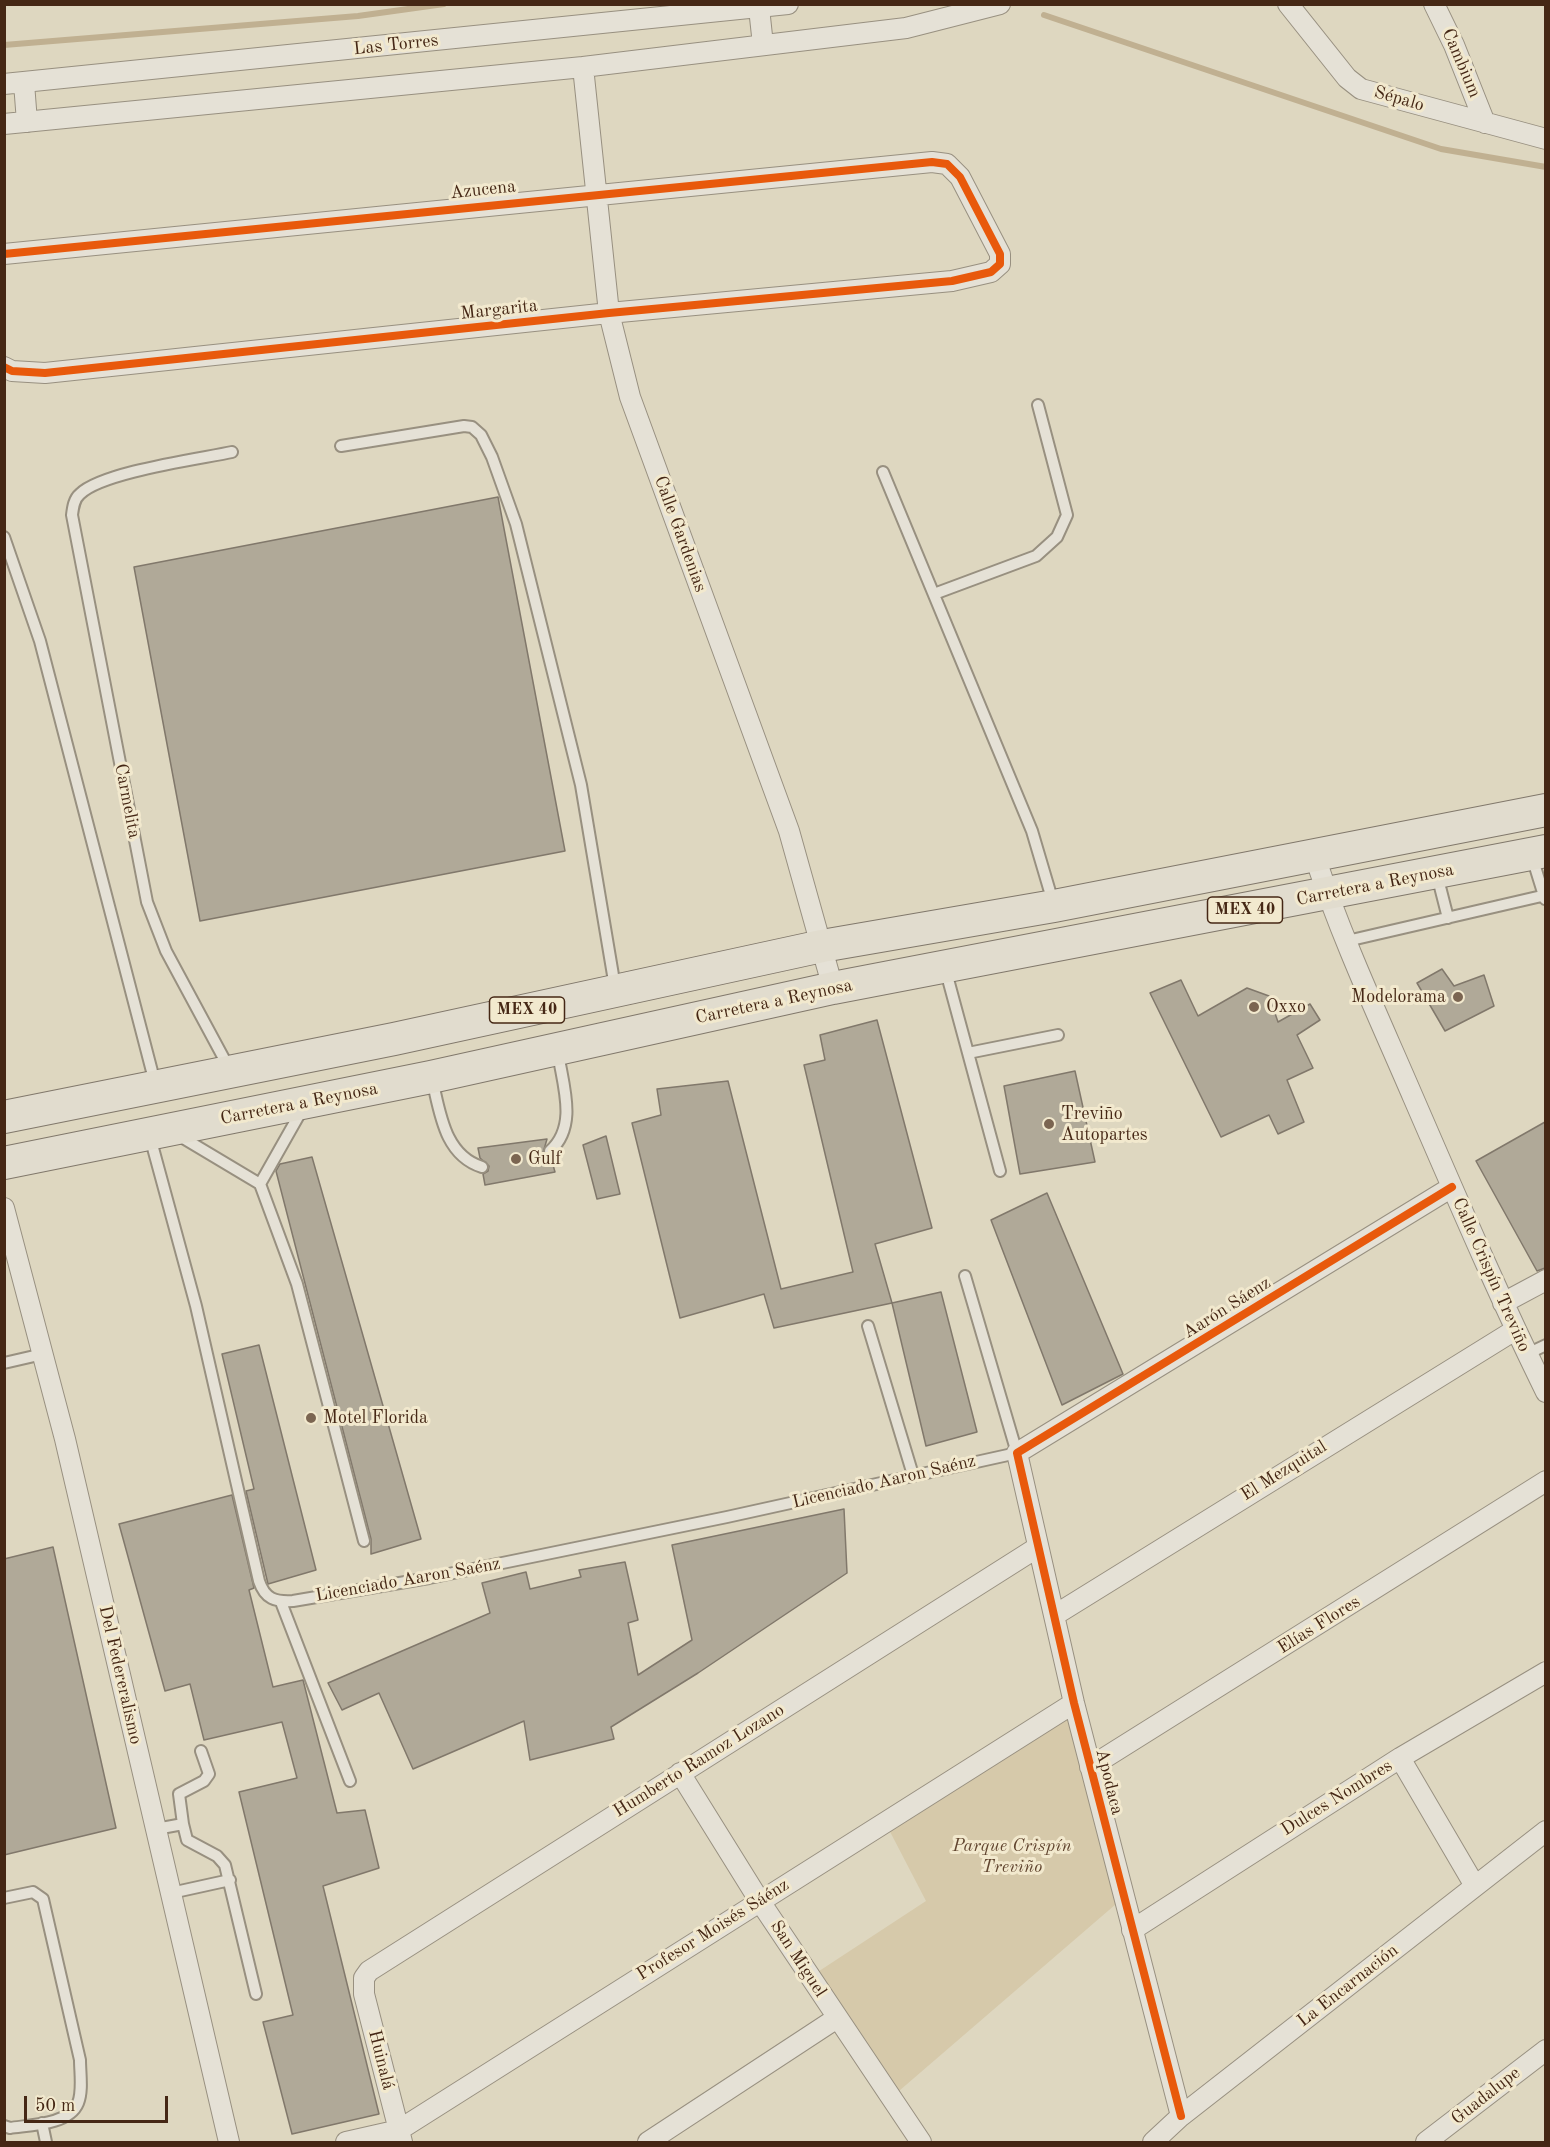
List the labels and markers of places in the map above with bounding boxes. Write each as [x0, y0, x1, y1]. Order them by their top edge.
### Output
place label: Modelorama [1351, 986, 1446, 1008]
marker: Modelorama [1451, 990, 1465, 1004]
place label: Oxxo [1266, 996, 1306, 1018]
marker: Oxxo [1247, 1000, 1261, 1014]
place label: Treviño Autopartes [1061, 1103, 1148, 1146]
marker: Treviño Autopartes [1042, 1117, 1056, 1131]
place label: Gulf [528, 1148, 561, 1170]
marker: Gulf [509, 1152, 523, 1166]
place label: Motel Florida [323, 1407, 428, 1429]
marker: Motel Florida [304, 1411, 318, 1425]

